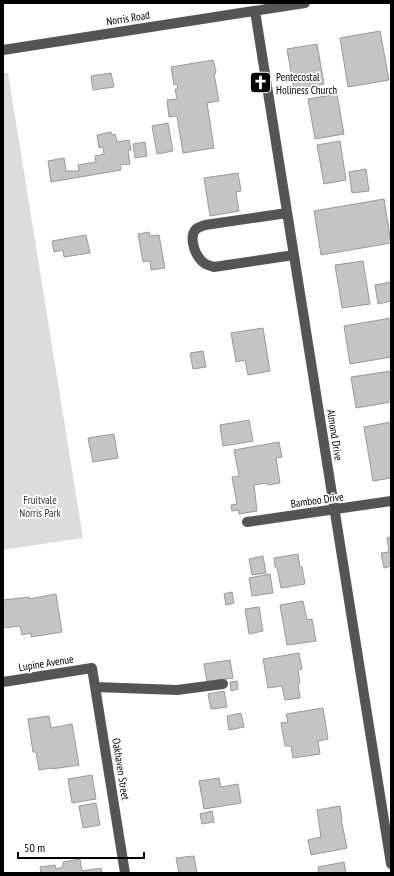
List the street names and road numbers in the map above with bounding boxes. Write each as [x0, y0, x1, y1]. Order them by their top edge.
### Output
street label: Norris Road [105, 8, 151, 28]
street label: Almond Drive [324, 408, 346, 462]
street label: Bamboo Drive [290, 489, 345, 511]
street label: Lupine Avenue [17, 652, 75, 674]
street label: Oakhaven Street [109, 737, 133, 801]

